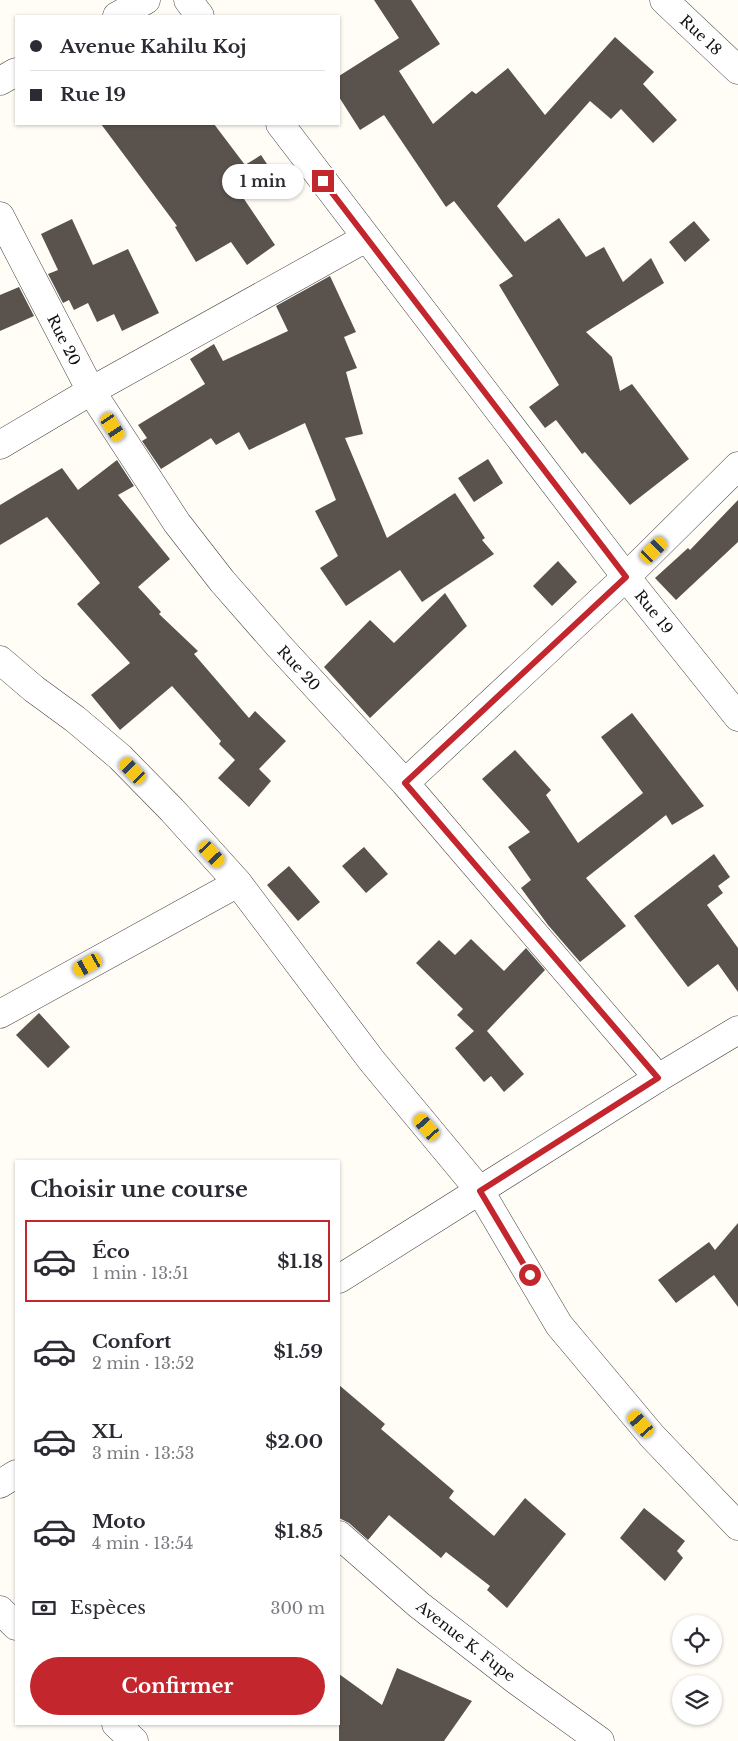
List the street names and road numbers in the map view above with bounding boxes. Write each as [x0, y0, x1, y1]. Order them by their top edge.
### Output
street label: Rue 18 [676, 11, 726, 59]
street label: Rue 20 [43, 311, 85, 369]
street label: Rue 19 [631, 586, 677, 638]
street label: Rue 20 [273, 642, 325, 694]
street label: Avenue K. Fupe [412, 1596, 519, 1686]

